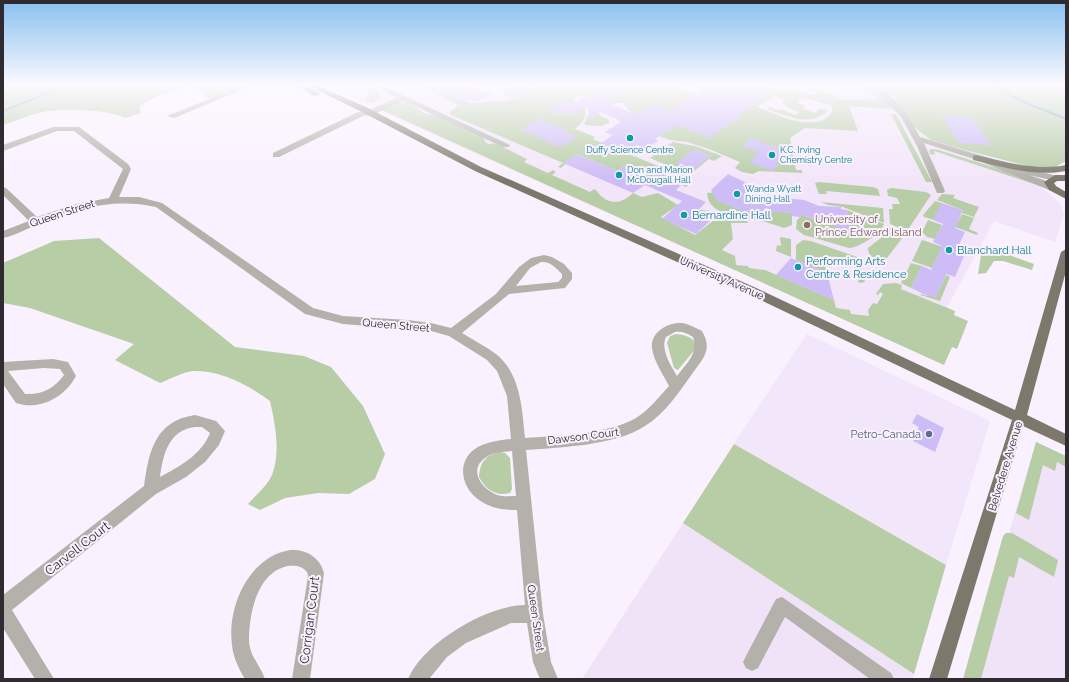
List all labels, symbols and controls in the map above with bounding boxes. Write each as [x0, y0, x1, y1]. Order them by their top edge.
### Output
marker: Duffy Science Centre [625, 133, 635, 143]
place label: Duffy Science Centre [586, 145, 674, 155]
place label: K.C. Irving Chemistry Centre [780, 145, 853, 165]
marker: K.C. Irving Chemistry Centre [767, 150, 777, 160]
place label: Don and Marion McDougall Hall [627, 165, 693, 185]
marker: Don and Marion McDougall Hall [614, 170, 624, 180]
place label: Wanda Wyatt Dining Hall [745, 184, 802, 204]
marker: Wanda Wyatt Dining Hall [732, 189, 742, 199]
street label: Queen Street [28, 197, 97, 230]
place label: Bernardine Hall [692, 209, 771, 222]
marker: Bernardine Hall [679, 210, 689, 220]
place label: University of Prince Edward Island [815, 213, 922, 239]
marker: University of Prince Edward Island [802, 220, 812, 230]
place label: Blanchard Hall [957, 244, 1032, 257]
marker: Blanchard Hall [944, 245, 954, 255]
street label: University Avenue [678, 254, 767, 303]
place label: Performing Arts Centre & Residence [806, 255, 907, 281]
marker: Performing Arts Centre & Residence [793, 262, 803, 272]
street label: Queen Street [362, 316, 430, 335]
street label: Belvedere Avenue [986, 419, 1025, 513]
street label: Dawson Court [547, 426, 620, 447]
place label: Petro-Canada [851, 428, 921, 441]
marker: Petro-Canada [924, 429, 934, 439]
street label: Carvell Court [42, 518, 113, 578]
street label: Corrigan Court [297, 575, 322, 665]
street label: Queen Street [524, 584, 547, 653]

